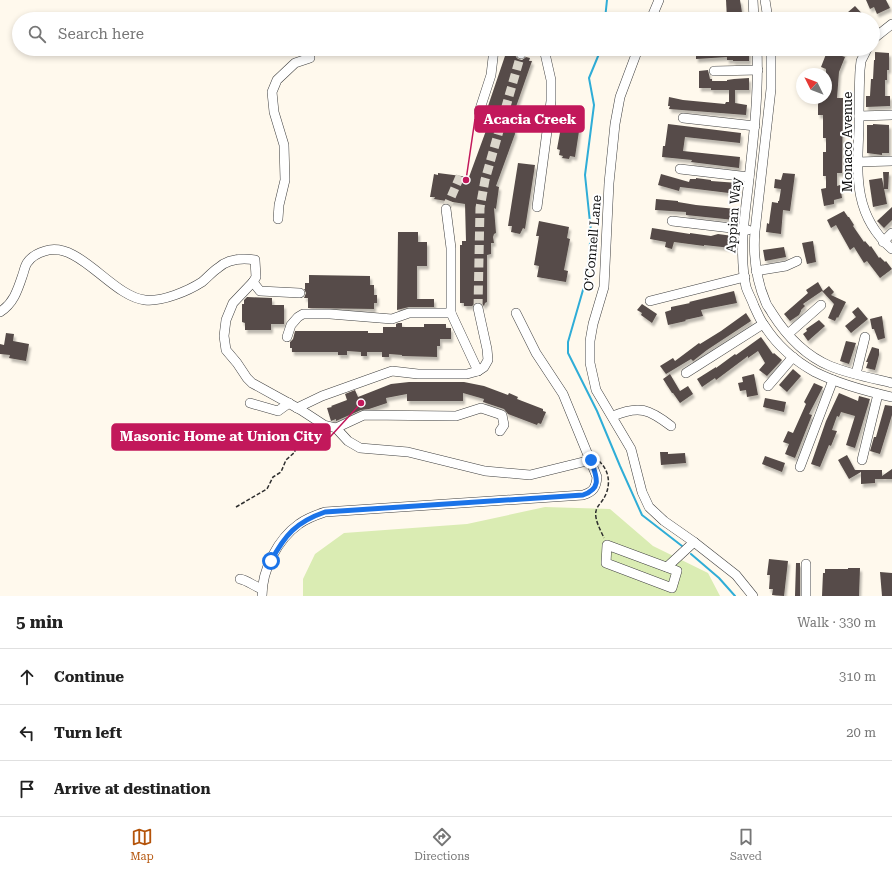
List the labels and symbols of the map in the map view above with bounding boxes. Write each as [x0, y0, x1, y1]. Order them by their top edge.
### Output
north arrow [796, 68, 832, 104]
street label: Monaco Avenue [840, 92, 855, 192]
callout: Acacia Creek [475, 106, 584, 132]
text: Acacia Creek [483, 111, 577, 127]
street label: Appian Way [723, 176, 744, 253]
street label: O’Connell Lane [581, 194, 604, 292]
callout: Masonic Home at Union City [112, 424, 330, 450]
text: Masonic Home at Union City [120, 428, 323, 444]
route end [582, 451, 600, 469]
route start [262, 552, 280, 570]

